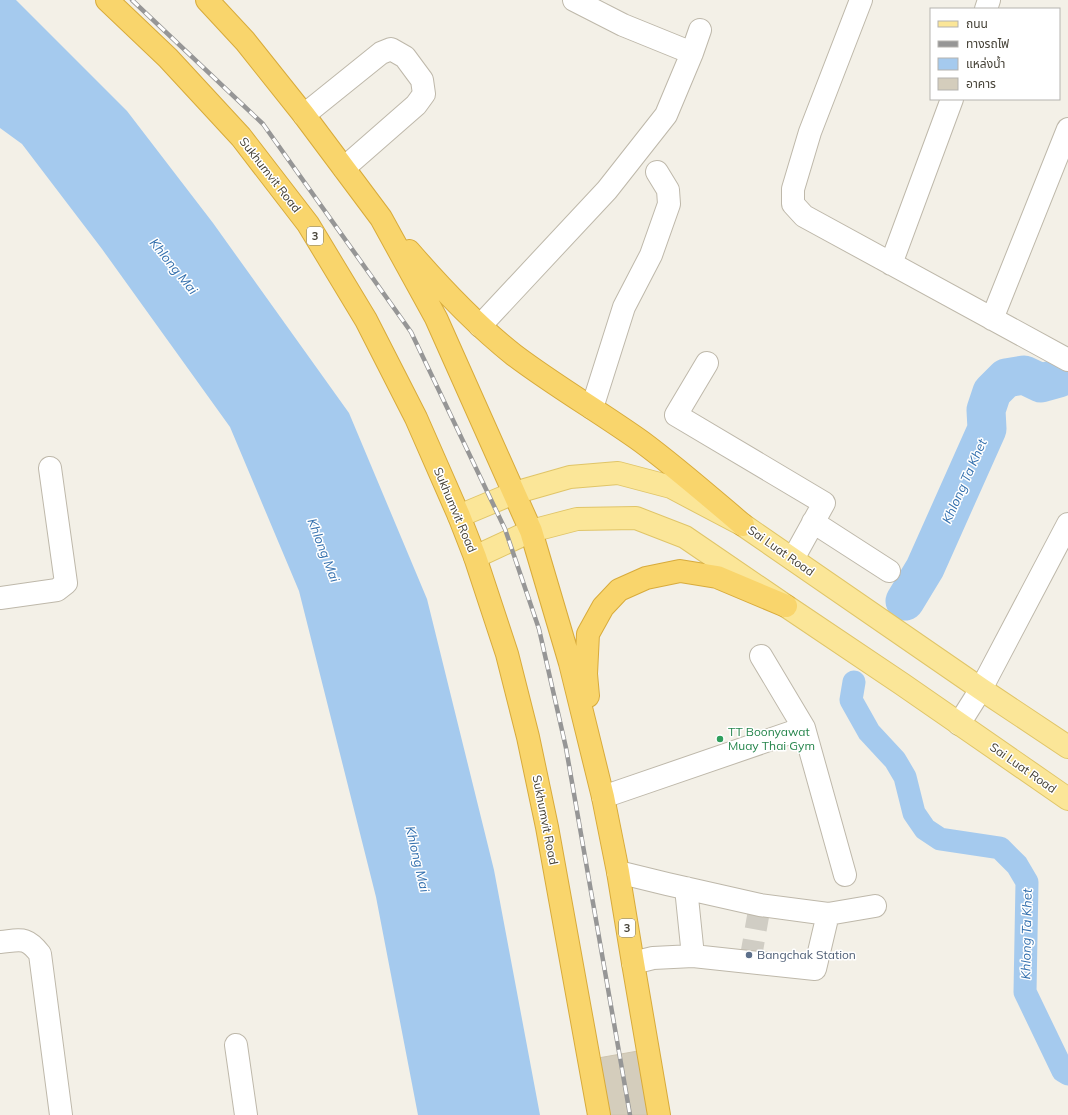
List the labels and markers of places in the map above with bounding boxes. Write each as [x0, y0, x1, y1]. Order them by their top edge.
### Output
place label: TT Boonyawat Muay Thai Gym [728, 724, 815, 753]
marker: TT Boonyawat Muay Thai Gym [715, 734, 725, 744]
place label: Bangchak Station [757, 947, 856, 962]
marker: Bangchak Station [744, 950, 754, 960]

